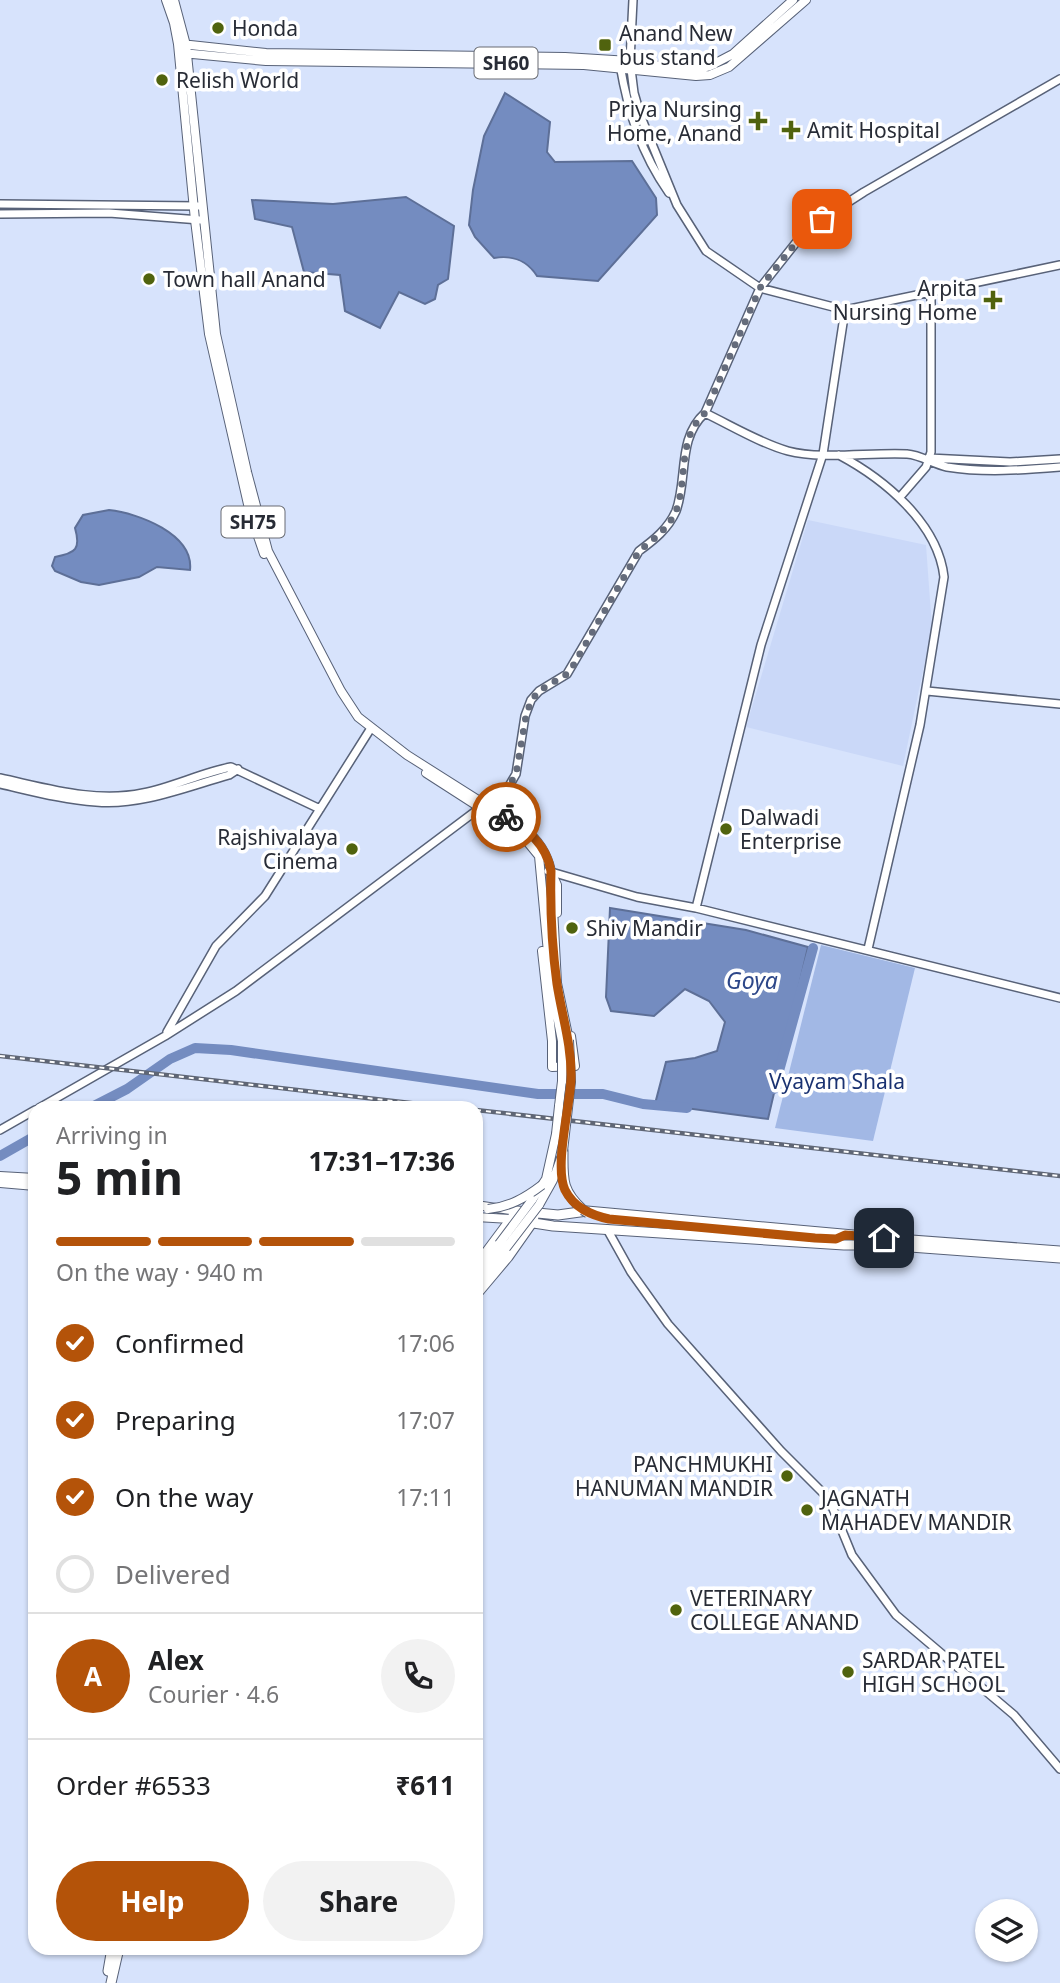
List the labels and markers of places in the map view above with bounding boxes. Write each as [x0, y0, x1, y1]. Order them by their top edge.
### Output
place label: Honda [232, 14, 298, 42]
place label: Anand New bus stand [619, 19, 733, 71]
marker: Honda [210, 20, 226, 36]
marker: Anand New bus stand [597, 37, 613, 53]
place label: Relish World [176, 66, 299, 94]
marker: Relish World [154, 72, 170, 88]
place label: Priya Nursing Home, Anand [607, 95, 742, 147]
marker: Priya Nursing Home, Anand [748, 111, 768, 131]
place label: Amit Hospital [807, 116, 940, 144]
marker: Amit Hospital [781, 120, 801, 140]
pin [792, 189, 852, 249]
place label: Town hall Anand [163, 265, 326, 293]
marker: Town hall Anand [141, 271, 157, 287]
place label: Arpita Nursing Home [833, 274, 977, 326]
marker: Arpita Nursing Home [983, 290, 1003, 310]
place label: Dalwadi Enterprise [740, 803, 842, 855]
marker: Dalwadi Enterprise [718, 821, 734, 837]
place label: Rajshivalaya Cinema [217, 823, 338, 875]
marker: Rajshivalaya Cinema [344, 841, 360, 857]
place label: Shiv Mandir [586, 914, 703, 942]
marker: Shiv Mandir [564, 920, 580, 936]
pin [854, 1208, 914, 1268]
place label: PANCHMUKHI HANUMAN MANDIR [575, 1450, 773, 1502]
marker: PANCHMUKHI HANUMAN MANDIR [779, 1468, 795, 1484]
place label: JAGNATH MAHADEV MANDIR [819, 1484, 1011, 1536]
marker: JAGNATH MAHADEV MANDIR [799, 1502, 815, 1518]
place label: VETERINARY COLLEGE ANAND [690, 1584, 859, 1636]
marker: VETERINARY COLLEGE ANAND [668, 1602, 684, 1618]
place label: SARDAR PATEL HIGH SCHOOL [862, 1646, 1005, 1698]
marker: SARDAR PATEL HIGH SCHOOL [840, 1664, 856, 1680]

